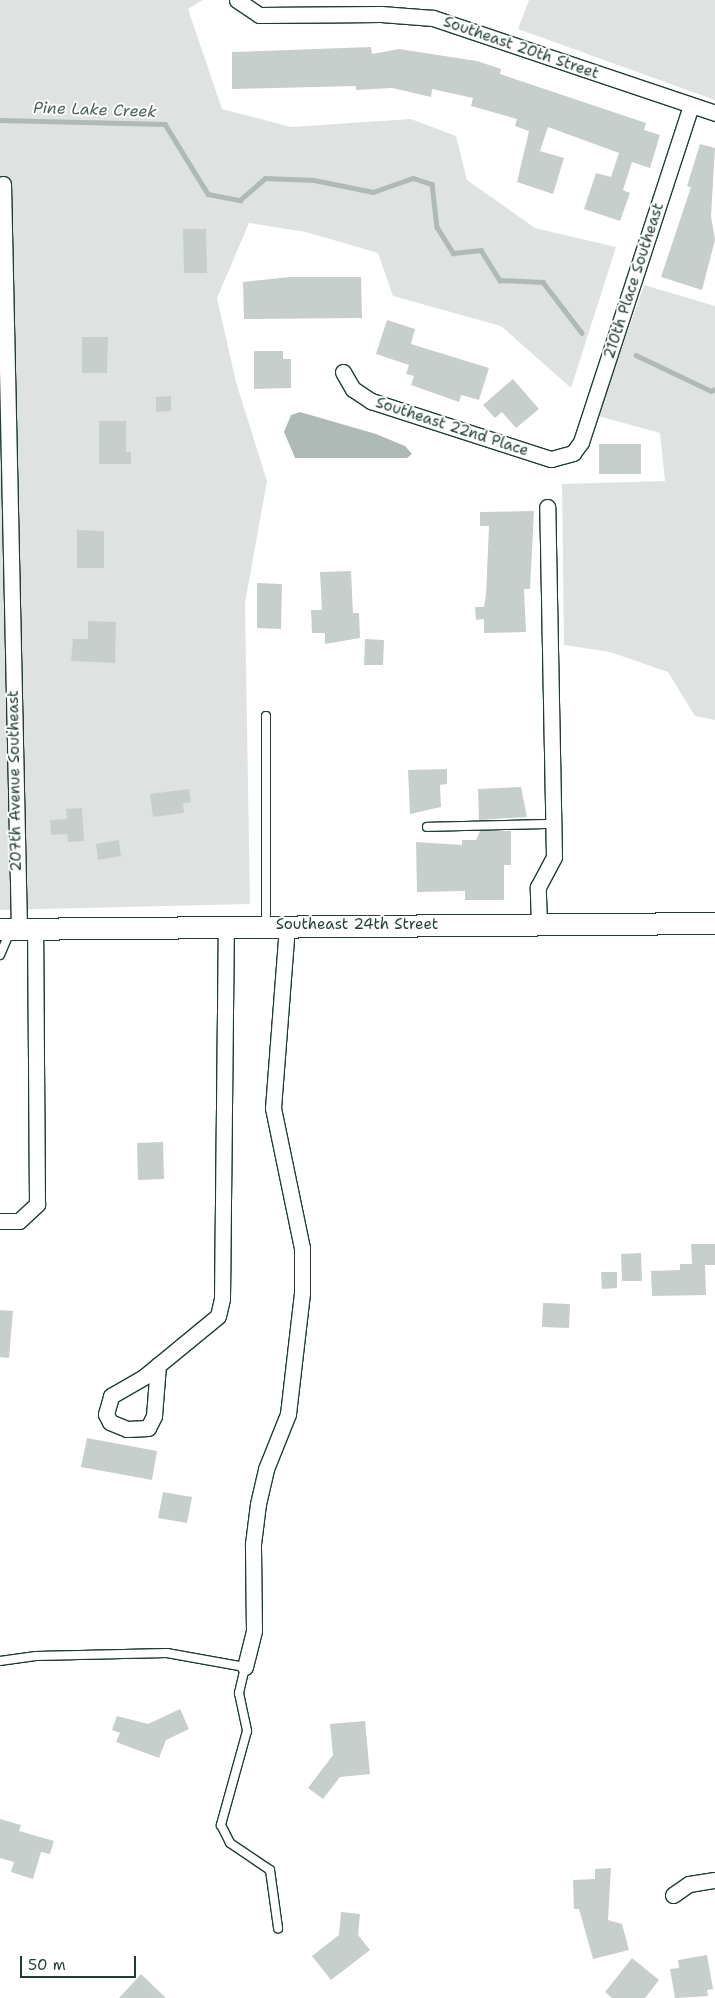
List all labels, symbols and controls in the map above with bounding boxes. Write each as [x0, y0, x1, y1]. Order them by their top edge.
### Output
street label: Southeast 20th Street [441, 13, 601, 83]
water label: Pine Lake Creek [33, 98, 157, 122]
street label: 210th Place Southeast [600, 201, 668, 361]
street label: Southeast 22nd Place [373, 394, 531, 460]
street label: 207th Avenue Southeast [4, 690, 26, 872]
street label: Southeast 24th Street [276, 916, 438, 934]
scale bar [22, 1946, 139, 1978]
text: 50 m [28, 1955, 66, 1975]

